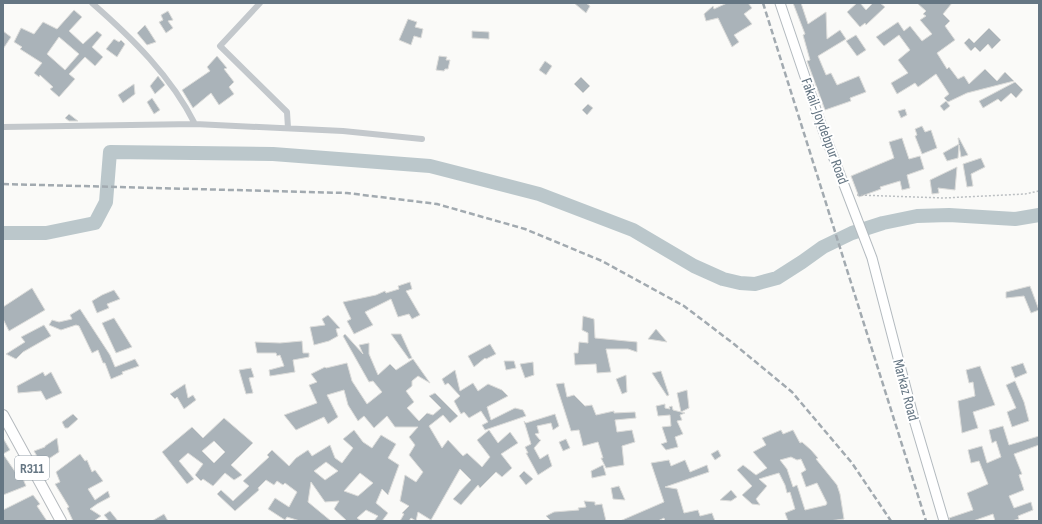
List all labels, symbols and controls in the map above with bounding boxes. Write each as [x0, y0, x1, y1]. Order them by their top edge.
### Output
street label: Fakail-Joydebpur Road [797, 76, 853, 187]
street label: Markaz Road [888, 357, 923, 423]
road number: R311 [15, 456, 49, 480]

